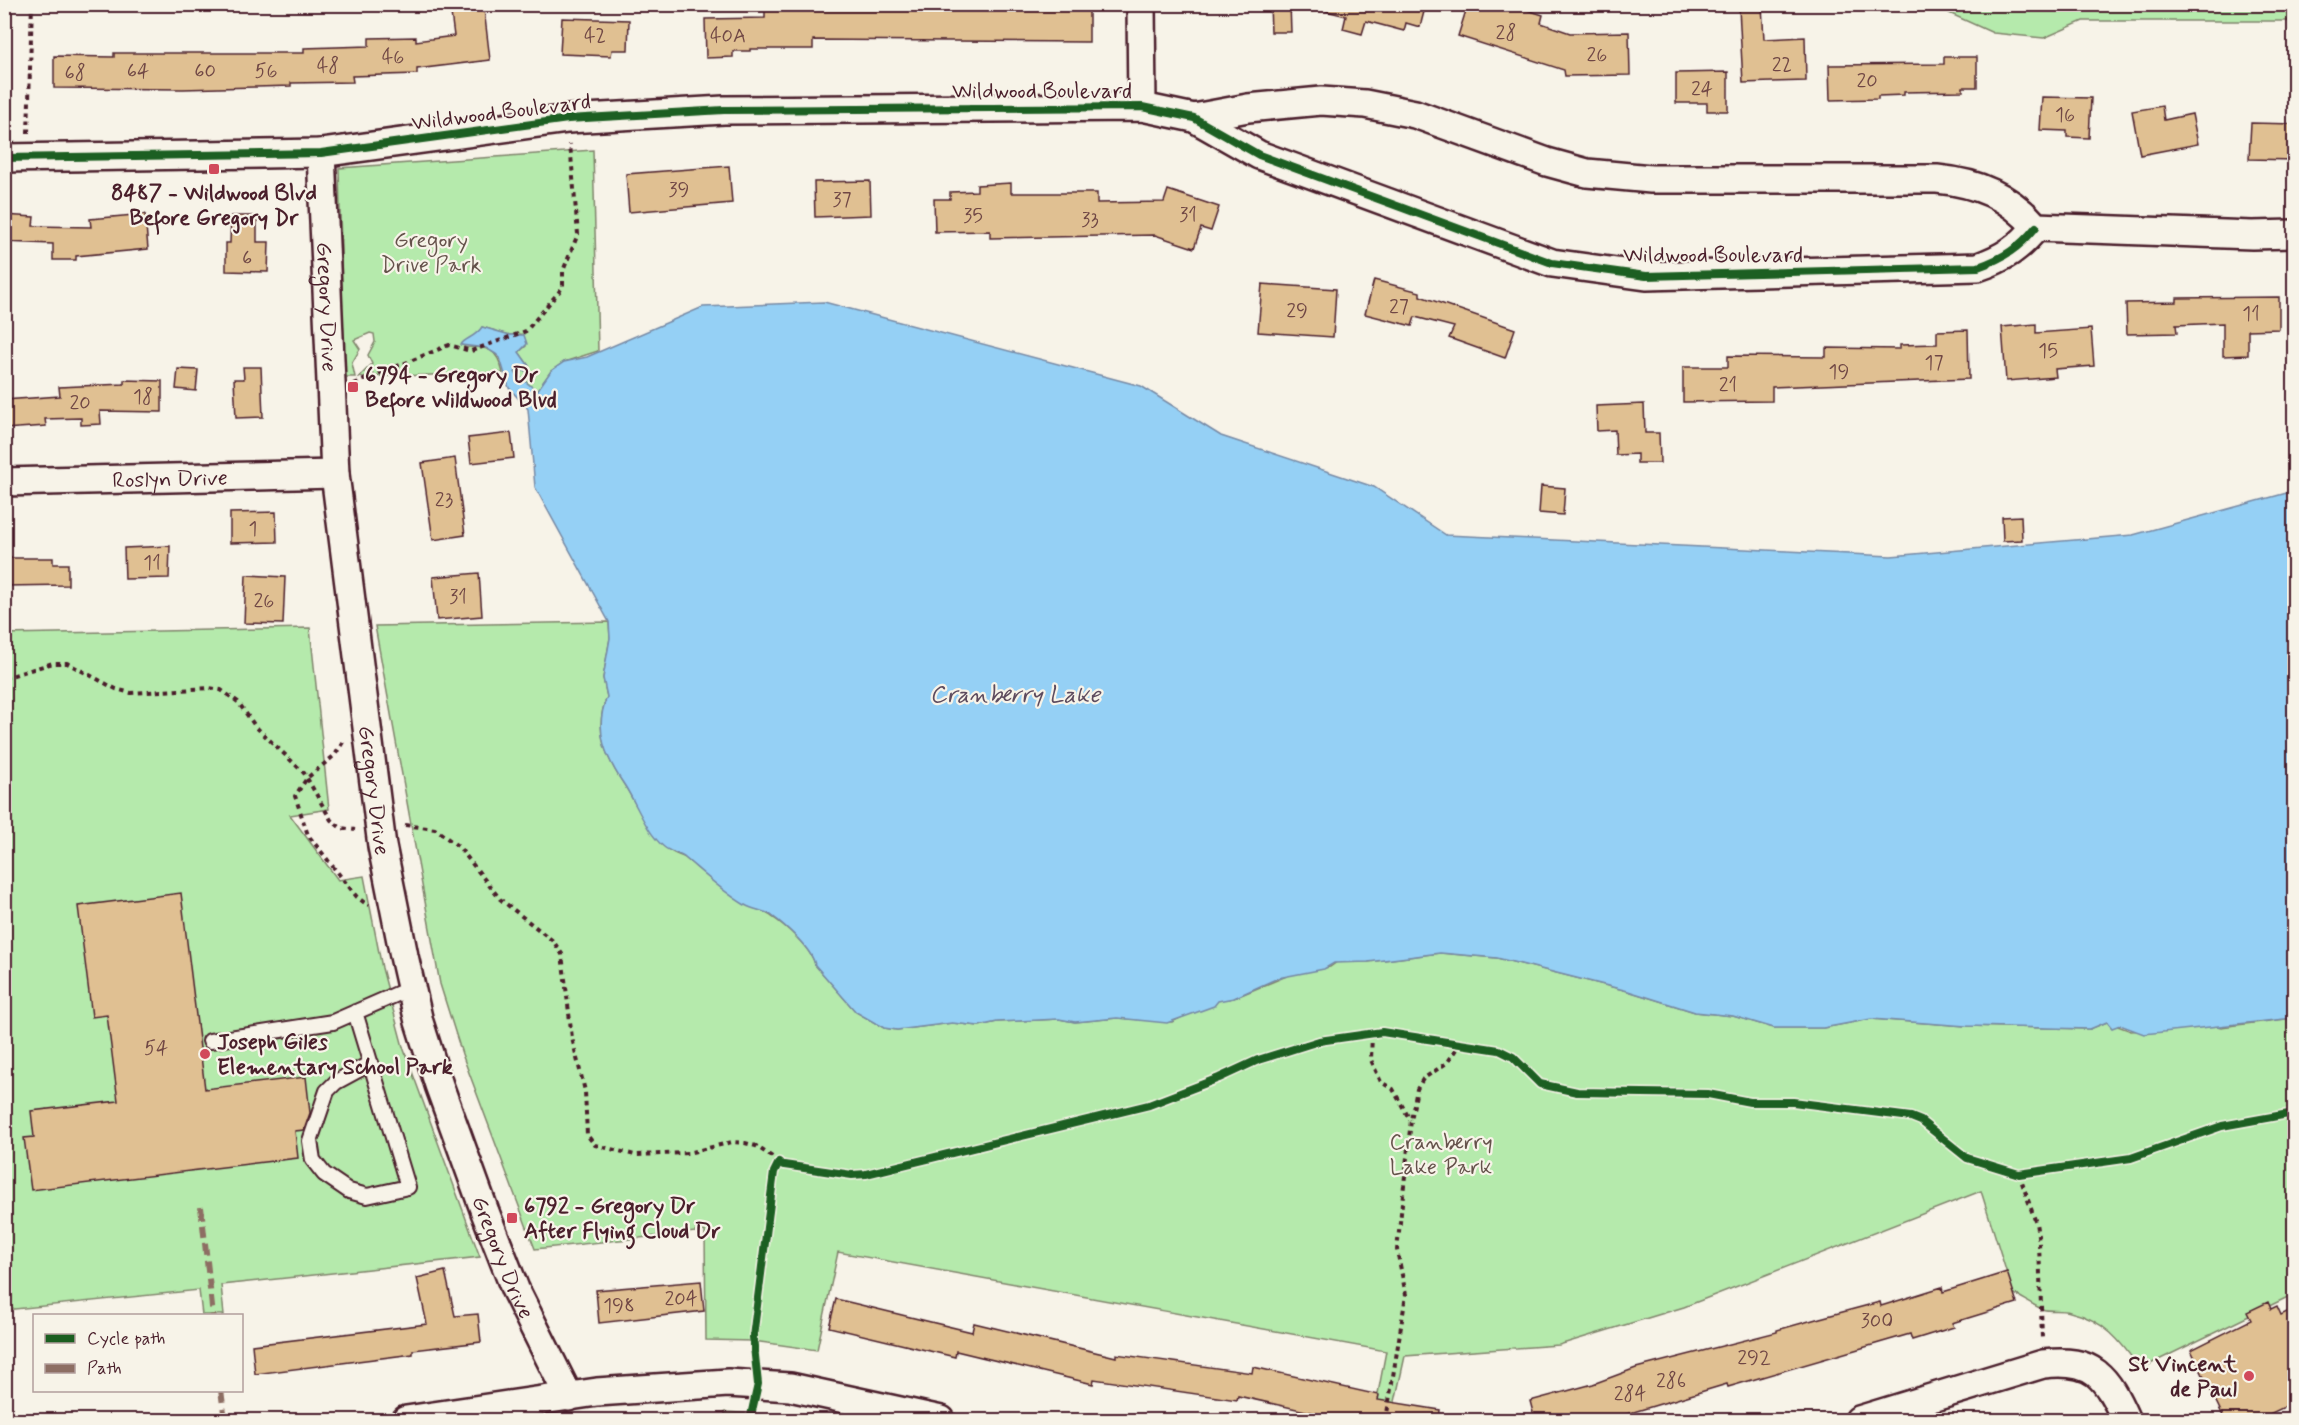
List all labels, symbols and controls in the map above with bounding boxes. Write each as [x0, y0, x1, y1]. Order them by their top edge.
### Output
house number: 28 [1496, 20, 1516, 47]
house number: 42 [584, 23, 606, 50]
house number: 40A [710, 23, 746, 50]
house number: 26 [1587, 42, 1607, 69]
house number: 46 [382, 44, 404, 71]
house number: 22 [1772, 52, 1792, 79]
house number: 48 [317, 53, 339, 80]
house number: 64 [127, 58, 149, 85]
house number: 60 [194, 58, 216, 85]
house number: 56 [254, 58, 278, 85]
house number: 68 [64, 60, 86, 87]
house number: 20 [1856, 68, 1878, 95]
house number: 24 [1691, 76, 1713, 103]
street label: Wildwood Boulevard [952, 78, 1132, 106]
street label: Wildwood Boulevard [410, 88, 592, 138]
house number: 16 [2055, 102, 2075, 129]
marker: 8487 - Wildwood Blvd Before Gregory Dr [207, 162, 221, 176]
house number: 39 [669, 177, 689, 204]
place label: 8487 - Wildwood Blvd Before Gregory Dr [111, 180, 317, 235]
house number: 37 [832, 187, 852, 214]
house number: 31 [1179, 202, 1197, 229]
house number: 35 [963, 203, 983, 230]
house number: 33 [1081, 207, 1099, 234]
park label: Gregory Drive Park [381, 227, 481, 280]
street label: Gregory Drive [307, 241, 343, 373]
street label: Wildwood Boulevard [1623, 242, 1803, 270]
house number: 6 [242, 245, 252, 272]
house number: 27 [1389, 294, 1409, 321]
house number: 29 [1286, 298, 1308, 325]
house number: 11 [2242, 301, 2260, 328]
house number: 15 [2038, 338, 2058, 365]
house number: 17 [1925, 350, 1944, 377]
house number: 19 [1829, 359, 1849, 386]
place label: 6794 - Gregory Dr Before Wildwood Blvd [365, 362, 557, 417]
house number: 21 [1719, 372, 1737, 399]
marker: 6794 - Gregory Dr Before Wildwood Blvd [346, 380, 360, 394]
house number: 18 [133, 384, 153, 411]
house number: 20 [69, 390, 91, 417]
street label: Roslyn Drive [112, 465, 228, 495]
house number: 23 [435, 487, 453, 514]
house number: 1 [249, 516, 257, 543]
house number: 11 [143, 550, 161, 577]
house number: 31 [449, 584, 467, 611]
house number: 26 [254, 588, 274, 615]
water label: Cranberry Lake [930, 680, 1101, 711]
street label: Gregory Drive [351, 724, 395, 858]
place label: Joseph Giles Elementary School Park [217, 1029, 453, 1082]
house number: 54 [144, 1035, 168, 1062]
marker: Joseph Giles Elementary School Park [198, 1047, 212, 1061]
park label: Cranberry Lake Park [1389, 1129, 1493, 1182]
street label: Gregory Drive [464, 1193, 540, 1324]
place label: 6792 - Gregory Dr After Flying Cloud Dr [524, 1193, 721, 1250]
marker: 6792 - Gregory Dr After Flying Cloud Dr [505, 1211, 519, 1225]
house number: 204 [664, 1286, 698, 1313]
house number: 198 [603, 1293, 635, 1320]
house number: 300 [1861, 1308, 1893, 1335]
legend [33, 1314, 243, 1392]
text: Cycle path [87, 1327, 165, 1351]
house number: 292 [1737, 1345, 1771, 1372]
place label: St Vincent de Paul [2128, 1351, 2238, 1404]
text: Path [87, 1357, 122, 1381]
house number: 286 [1656, 1368, 1686, 1395]
marker: St Vincent de Paul [2242, 1369, 2256, 1383]
house number: 284 [1614, 1381, 1646, 1408]

